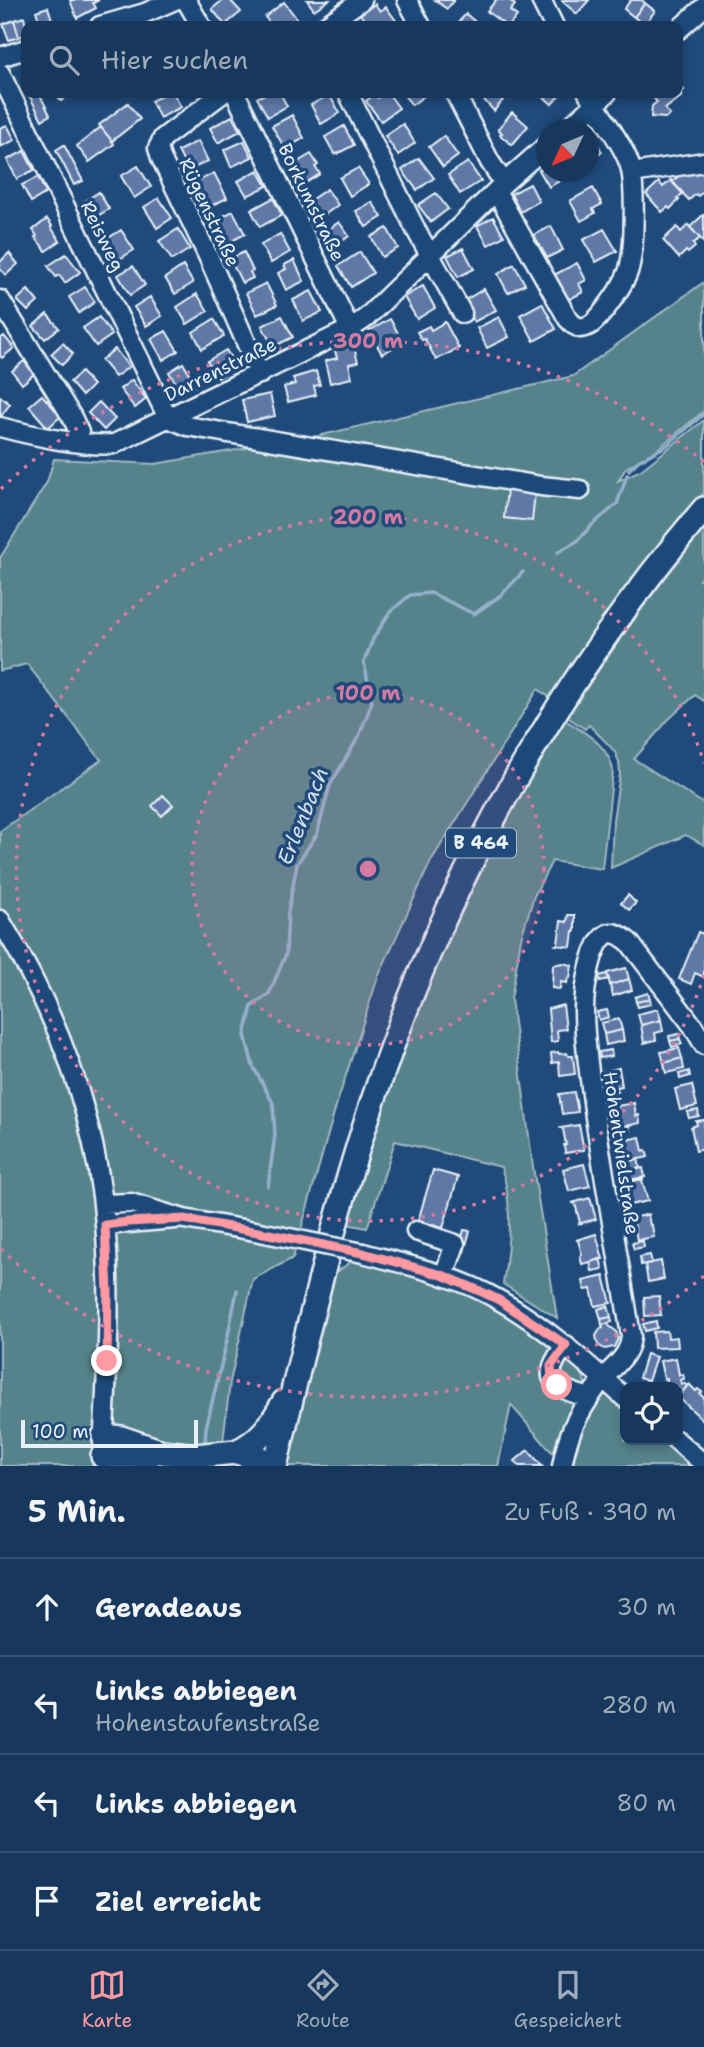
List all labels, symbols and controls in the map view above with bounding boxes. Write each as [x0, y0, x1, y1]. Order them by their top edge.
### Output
search box [21, 21, 683, 98]
icon: search [45, 41, 83, 79]
text: Hier suchen [101, 42, 248, 77]
north arrow [536, 119, 599, 182]
street label: Borkumstraße [272, 139, 351, 265]
street label: Rügenstraße [173, 154, 246, 271]
street label: Reisweg [75, 197, 130, 276]
text: 300 m [333, 327, 403, 355]
street label: Darrenstraße [160, 331, 281, 407]
text: 200 m [333, 503, 403, 531]
text: 100 m [336, 679, 400, 707]
water label: Erlenbach [271, 763, 335, 869]
road number: B 464 [446, 828, 516, 858]
centre of rings [356, 857, 380, 881]
street label: Hohentwielstraße [598, 1070, 645, 1236]
route end [91, 1345, 122, 1376]
route start [541, 1369, 572, 1400]
map controls [620, 1382, 683, 1445]
button: locate [620, 1382, 683, 1445]
scale bar [21, 1417, 198, 1449]
text: 100 m [32, 1419, 89, 1444]
text: 5 Min. [28, 1491, 126, 1532]
text: Zu Fuß · 390 m [504, 1497, 676, 1527]
icon: ahead [28, 1588, 66, 1626]
text: Geradeaus [95, 1590, 242, 1625]
text: 30 m [617, 1592, 676, 1622]
text: Links abbiegen [95, 1673, 297, 1708]
icon: left [28, 1686, 66, 1724]
text: 280 m [601, 1690, 676, 1720]
text: Hohenstaufenstraße [95, 1708, 321, 1738]
icon: left [28, 1784, 66, 1822]
text: Links abbiegen [95, 1786, 297, 1821]
text: 80 m [617, 1788, 676, 1818]
icon: arrive [28, 1882, 66, 1920]
text: Ziel erreicht [95, 1884, 261, 1919]
tab: Karte [82, 1966, 132, 2033]
tab: Route [296, 1966, 350, 2033]
tab: Gespeichert [514, 1966, 622, 2033]

